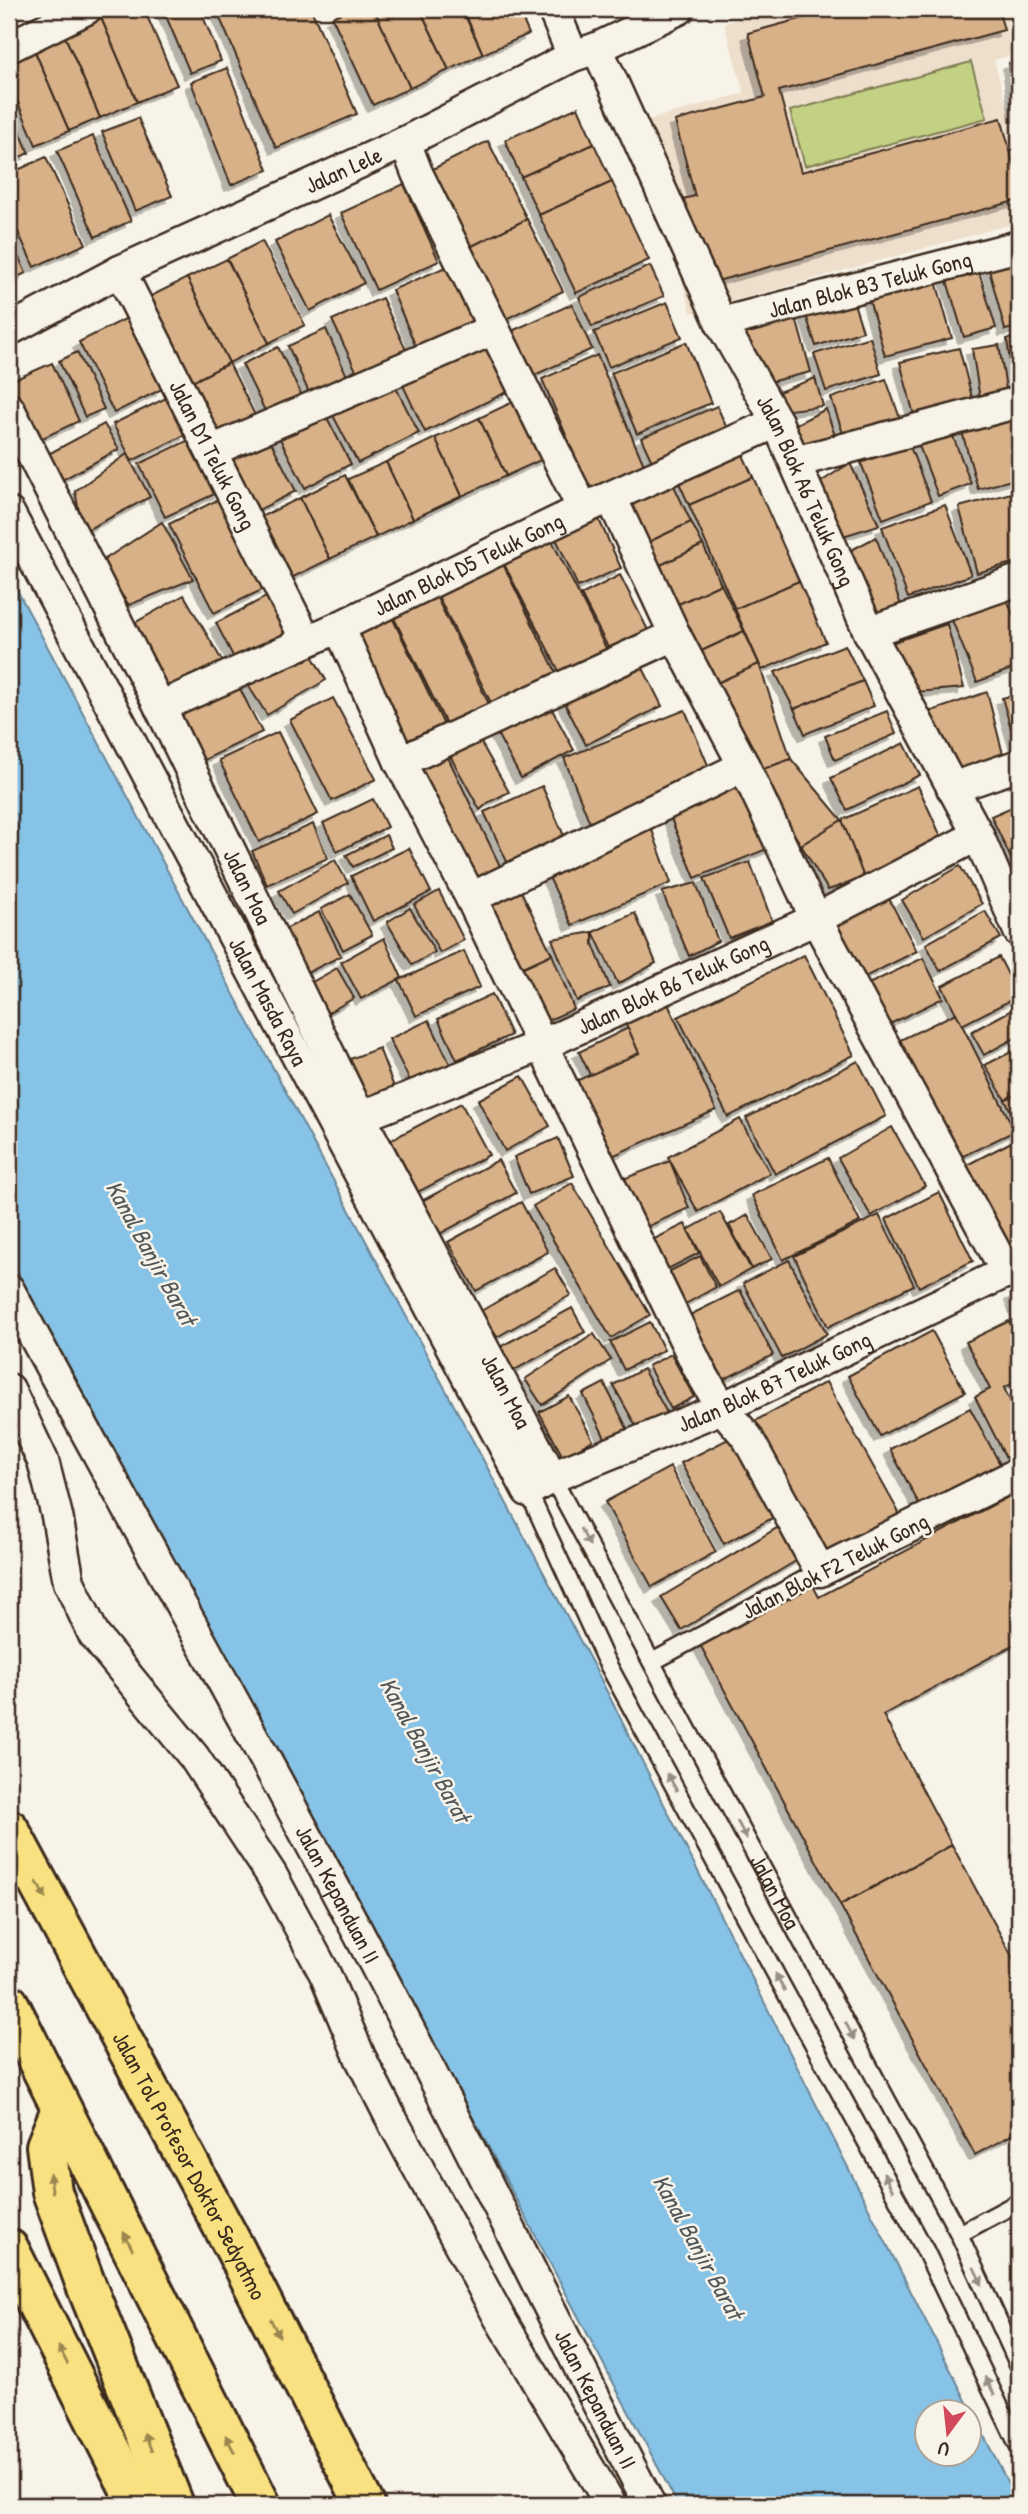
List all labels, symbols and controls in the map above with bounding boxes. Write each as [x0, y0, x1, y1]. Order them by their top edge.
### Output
street label: Jalan Lele [300, 138, 387, 200]
street label: Jalan Blok B3 Teluk Gong [765, 243, 975, 325]
street label: Jalan D1 Teluk Gong [162, 374, 264, 535]
street label: Jalan Blok A6 Teluk Gong [750, 389, 863, 591]
street label: Jalan Blok D5 Teluk Gong [368, 505, 568, 623]
street label: Jalan Moa [217, 844, 280, 929]
street label: Jalan Blok B6 Teluk Gong [572, 927, 774, 1042]
street label: Jalan Masda Raya [222, 931, 316, 1071]
water label: Kanal Banjir Barat [99, 1174, 207, 1334]
street label: Jalan Blok B7 Teluk Gong [673, 1323, 876, 1439]
street label: Jalan Moa [474, 1348, 539, 1434]
street label: Jalan Blok F2 Teluk Gong [736, 1505, 934, 1626]
one-way arrow [579, 1527, 590, 1547]
water label: Kanal Banjir Barat [373, 1671, 481, 1831]
one-way arrow [666, 1772, 677, 1792]
street label: Jalan Kepanduan II [289, 1819, 388, 1969]
one-way arrow [736, 1821, 748, 1840]
street label: Jalan Moa [743, 1849, 808, 1934]
one-way arrow [35, 1880, 47, 1899]
one-way arrow [774, 1972, 786, 1992]
one-way arrow [844, 2021, 855, 2041]
street label: Jalan Tol Profesor Doktor Sedyatmo [106, 2026, 274, 2305]
water label: Kanal Banjir Barat [646, 2168, 754, 2328]
one-way arrow [46, 2172, 57, 2194]
one-way arrow [882, 2173, 894, 2192]
one-way arrow [122, 2231, 133, 2251]
one-way arrow [972, 2266, 984, 2286]
one-way arrow [269, 2318, 280, 2338]
street label: Jalan Kepanduan II [548, 2324, 645, 2474]
one-way arrow [57, 2345, 68, 2365]
one-way arrow [984, 2376, 995, 2396]
north arrow [912, 2398, 982, 2468]
one-way arrow [143, 2431, 154, 2452]
one-way arrow [224, 2434, 235, 2454]
text: U [935, 2435, 952, 2463]

